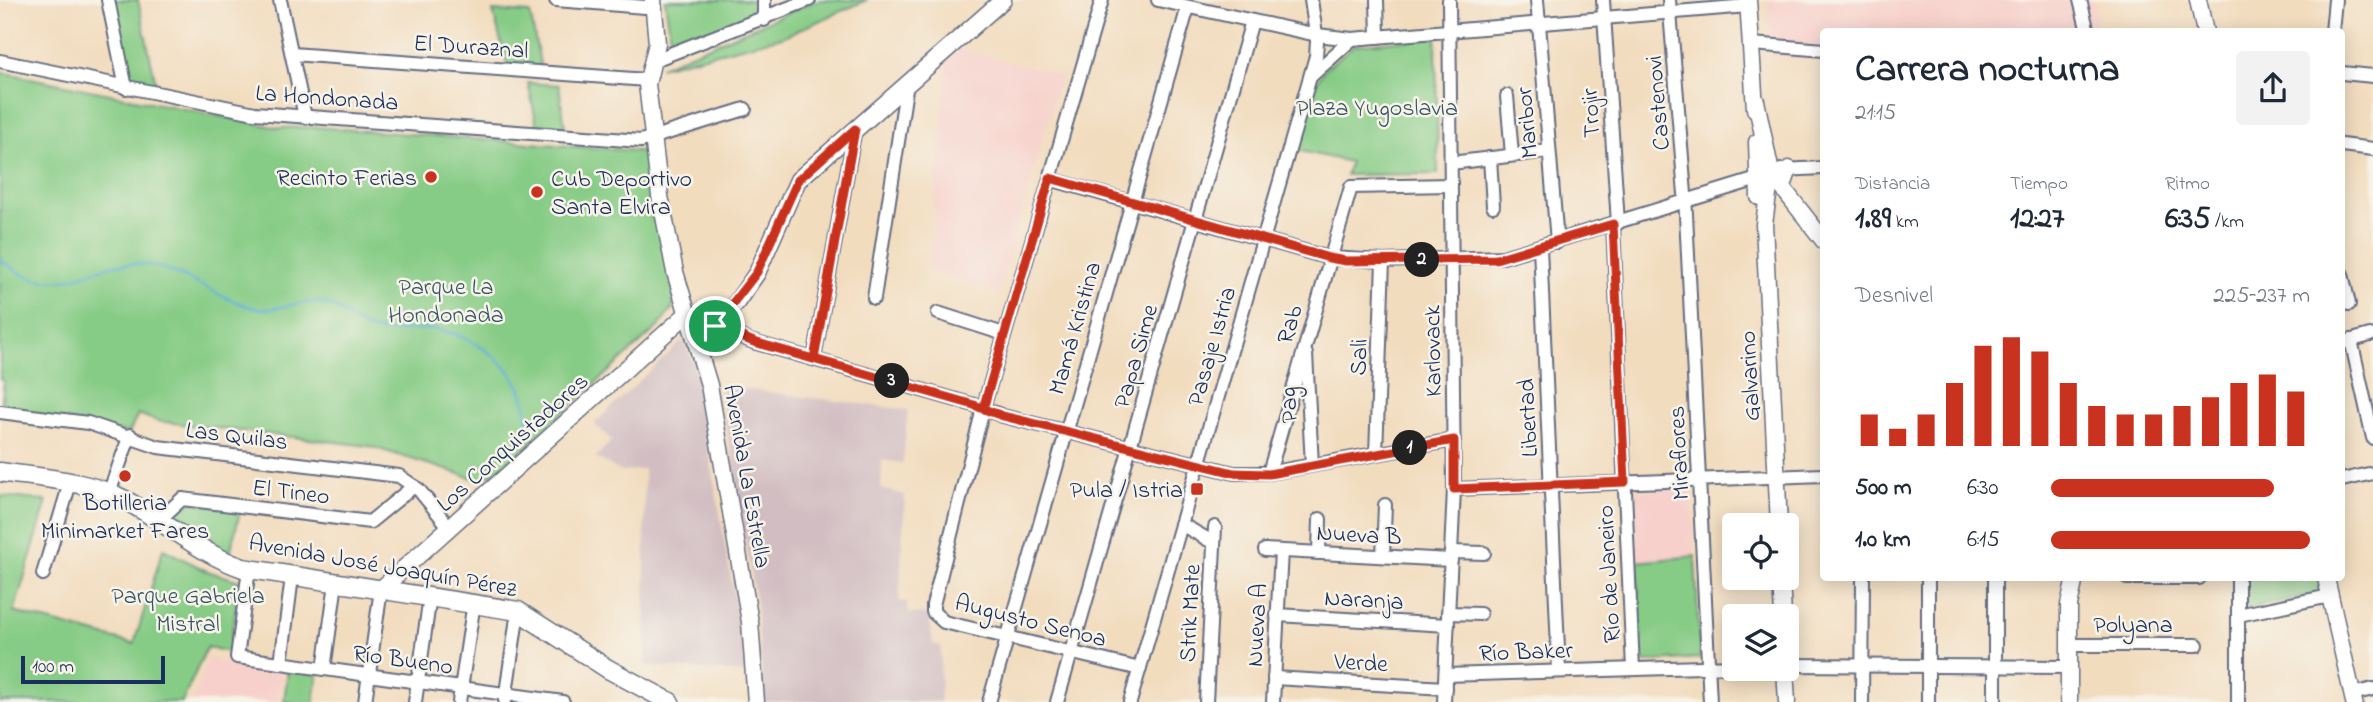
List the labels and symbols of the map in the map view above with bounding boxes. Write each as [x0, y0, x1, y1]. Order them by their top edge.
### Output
street label: El Duraznal [412, 27, 529, 70]
street label: Castenovi [1638, 54, 1681, 152]
street label: La Hondonada [254, 77, 400, 122]
street label: Maribor [1508, 85, 1549, 160]
street label: Trojir [1574, 87, 1611, 139]
park label: Plaza Yugoslavia [1296, 92, 1458, 127]
place label: Recinto Ferias [276, 162, 417, 197]
place label: Cub Deportivo Santa Elvira [551, 163, 692, 226]
marker: Recinto Ferias [423, 169, 439, 185]
marker: Cub Deportivo Santa Elvira [529, 184, 545, 200]
pin: 2 [1404, 243, 1440, 278]
street label: Mamá Kristina [1041, 258, 1112, 399]
park label: Parque La Hondonada [388, 271, 504, 334]
street label: Pasaje Istria [1180, 283, 1247, 411]
pin [685, 296, 745, 356]
street label: Papa Sime [1106, 300, 1169, 413]
street label: Rab [1269, 301, 1314, 348]
street label: Karlovack [1416, 304, 1453, 397]
street label: Galvarino [1732, 330, 1771, 422]
street label: Sali [1342, 338, 1379, 376]
pin: 3 [874, 364, 910, 398]
street label: Los Conquistadores [430, 366, 598, 522]
street label: Libertad [1510, 377, 1549, 458]
street label: Avenida La Estrella [712, 382, 779, 571]
street label: Pag [1272, 386, 1309, 424]
street label: Miraflores [1661, 405, 1700, 501]
street label: Las Quilas [184, 414, 290, 461]
pin: 1 [1392, 430, 1428, 466]
marker: Botilleria Minimarket Fares [117, 468, 133, 484]
street label: El Tineo [250, 471, 331, 516]
place label: Pula / Istria [1070, 474, 1183, 509]
marker: Pula / Istria [1189, 481, 1205, 497]
place label: Botilleria Minimarket Fares [41, 487, 209, 550]
street label: Río de Janeiro [1589, 504, 1632, 644]
street label: Nueva B [1316, 517, 1402, 556]
street label: Avenida José Joaquín Pérez [246, 527, 520, 608]
street label: Strik Mate [1171, 563, 1212, 663]
park label: Parque Gabriela Mistral [111, 580, 265, 643]
street label: Nueva A [1239, 582, 1278, 668]
street label: Naranja [1323, 582, 1404, 621]
street label: Augusto Senoa [951, 587, 1110, 658]
street label: Polyana [2093, 609, 2173, 645]
street label: Río Baker [1479, 634, 1574, 673]
street label: Río Bueno [350, 637, 455, 686]
street label: Verde [1332, 646, 1389, 683]
scale bar [21, 653, 164, 685]

